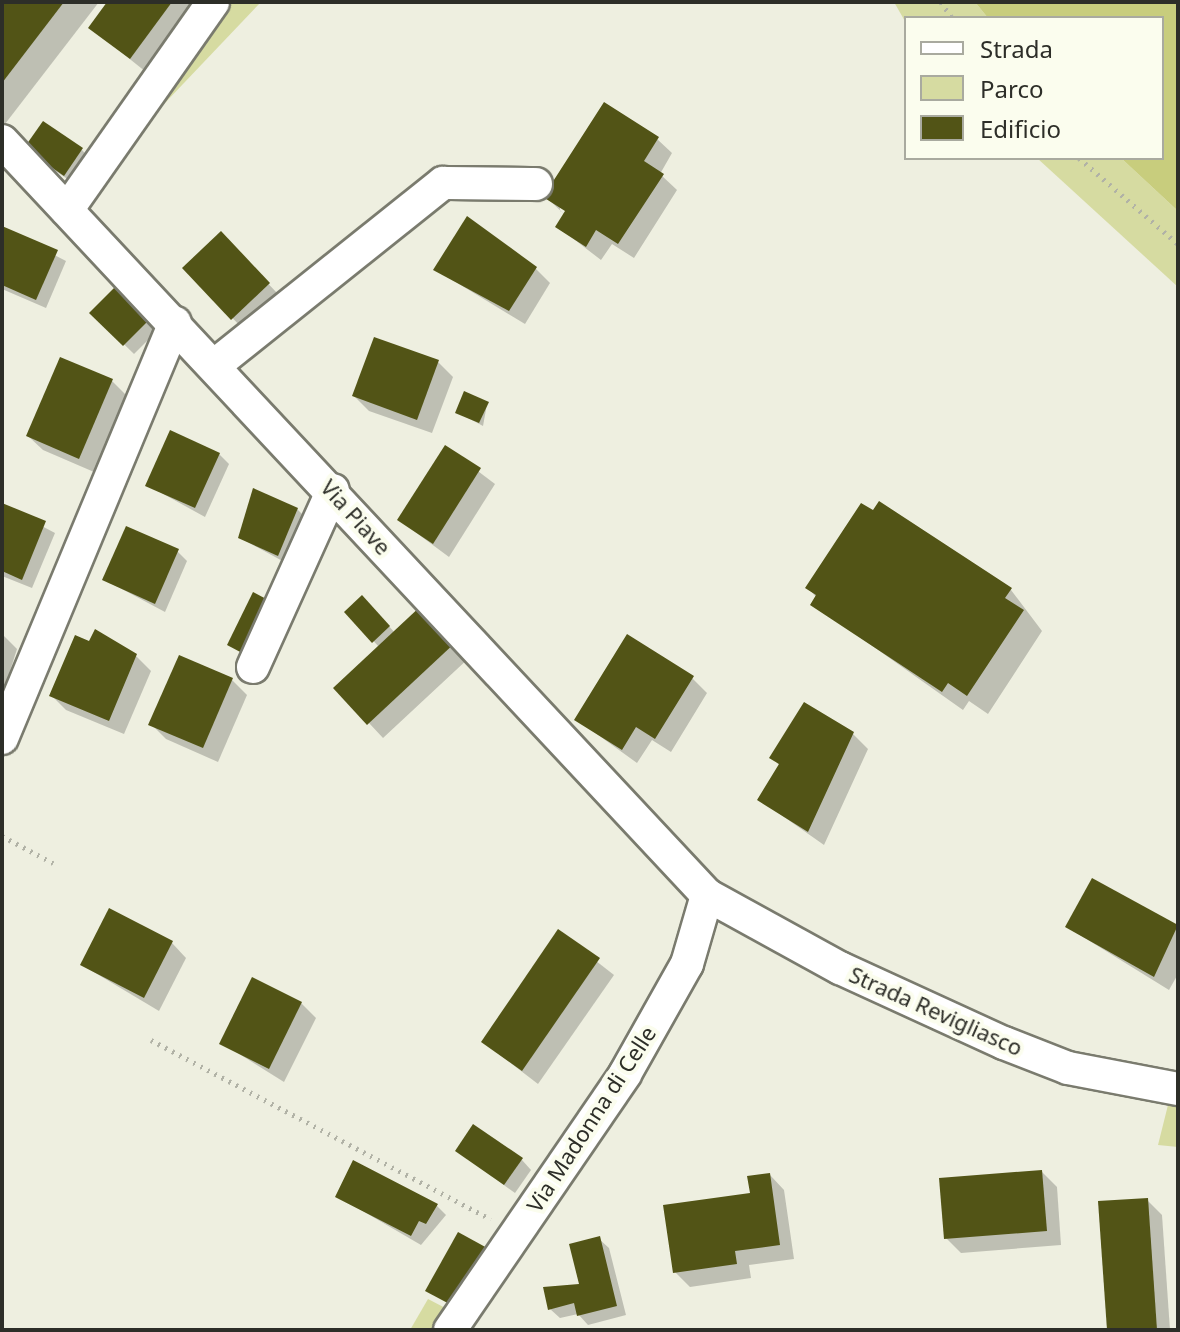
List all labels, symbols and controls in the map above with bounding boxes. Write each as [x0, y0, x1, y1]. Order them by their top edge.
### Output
legend [904, 16, 1164, 160]
text: Strada [980, 32, 1053, 65]
text: Parco [980, 72, 1043, 105]
text: Edificio [980, 112, 1061, 145]
street label: Via Piave [315, 474, 397, 560]
street label: Strada Revigliasco [845, 961, 1027, 1061]
street label: Via Madonna di Celle [521, 1021, 661, 1217]

